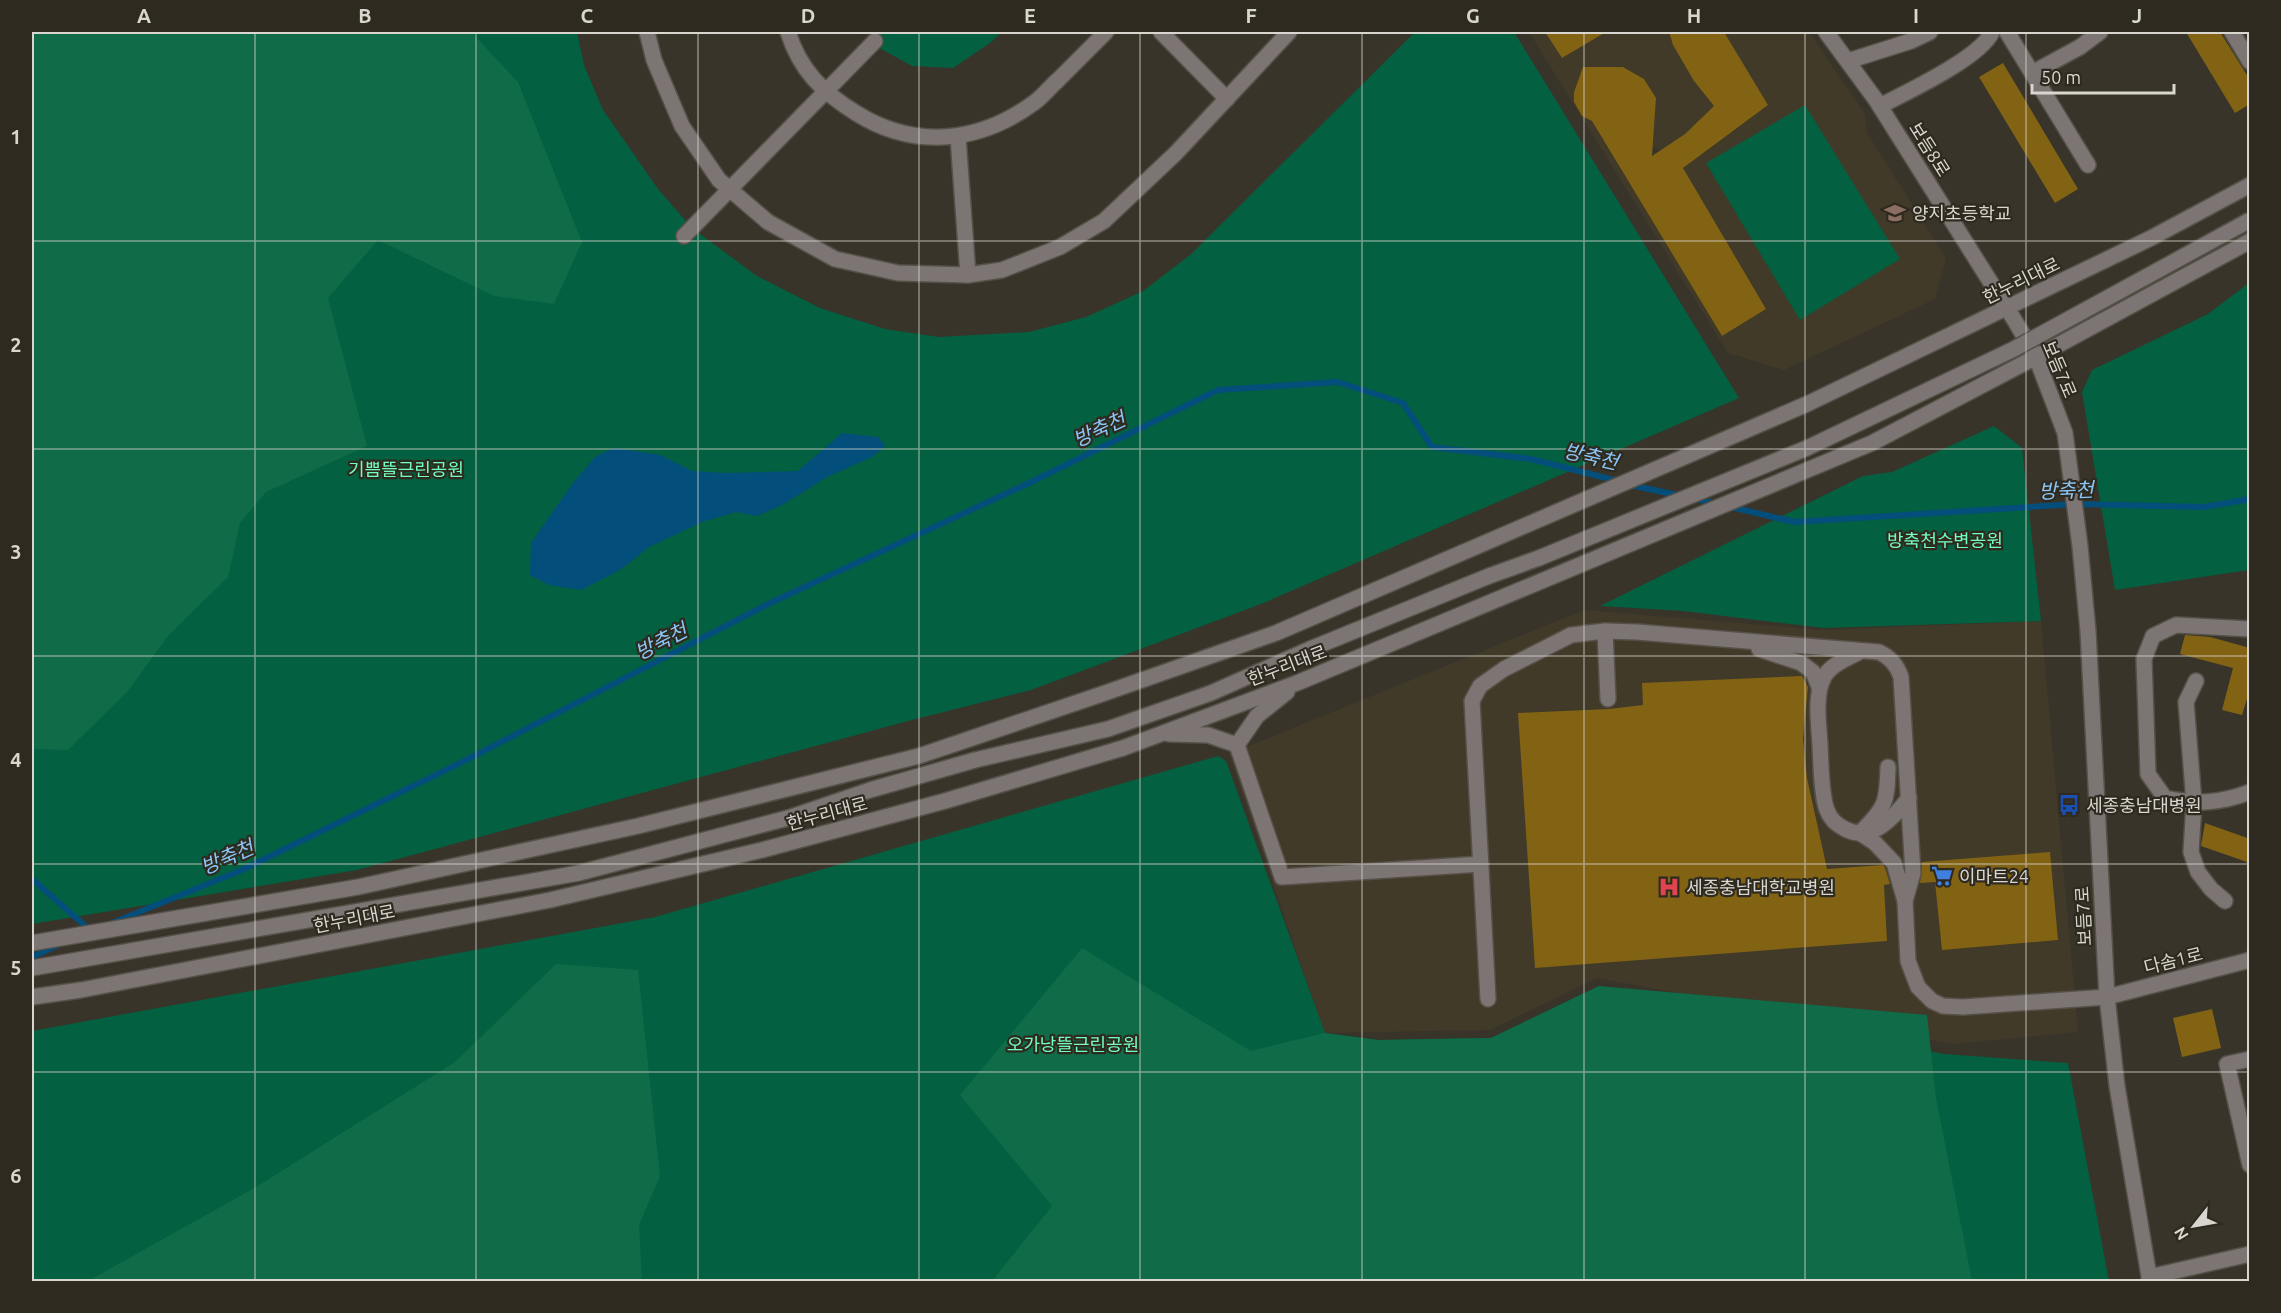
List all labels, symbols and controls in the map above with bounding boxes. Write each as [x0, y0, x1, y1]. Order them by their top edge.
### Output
text: A [137, 4, 151, 27]
text: B [358, 4, 372, 27]
text: C [581, 4, 594, 27]
text: D [801, 4, 815, 27]
text: E [1024, 4, 1036, 27]
text: F [1245, 4, 1257, 27]
text: G [1466, 4, 1480, 27]
text: H [1687, 4, 1701, 27]
text: I [1913, 4, 1919, 27]
text: J [2132, 4, 2142, 27]
scale bar [2032, 57, 2174, 95]
text: 50 m [2041, 67, 2081, 87]
street label: 보듬8로 [1906, 118, 1954, 180]
text: 1 [10, 125, 22, 148]
school or university icon: 양지초등학교 [1883, 201, 1907, 225]
place label: 양지초등학교 [1912, 203, 2011, 223]
street label: 한누리대로 [1979, 253, 2063, 307]
text: 2 [10, 333, 22, 356]
street label: 보듬7로 [2039, 338, 2081, 400]
water label: 방축천 [1069, 406, 1131, 451]
water label: 방축천 [1562, 439, 1623, 474]
park label: 기쁨뜰근린공원 [348, 459, 464, 479]
water label: 방축천 [2038, 477, 2097, 502]
park label: 방축천수변공원 [1887, 530, 2003, 550]
text: 3 [10, 540, 22, 563]
water label: 방축천 [631, 617, 693, 664]
street label: 한누리대로 [1245, 641, 1329, 689]
text: 4 [10, 748, 22, 771]
street label: 한누리대로 [784, 793, 870, 833]
bus stop icon: 세종충남대병원 [2057, 793, 2081, 817]
place label: 세종충남대병원 [2086, 795, 2202, 815]
water label: 방축천 [197, 834, 259, 879]
supermarket icon: 이마트24 [1930, 864, 1954, 888]
place label: 이마트24 [1959, 866, 2029, 886]
hospital icon: 세종충남대학교병원 [1657, 875, 1681, 899]
place label: 세종충남대학교병원 [1686, 877, 1835, 897]
street label: 보듬7로 [2071, 886, 2095, 946]
street label: 한누리대로 [311, 900, 397, 936]
street label: 다솜1로 [2142, 943, 2204, 977]
text: 5 [10, 956, 22, 979]
park label: 오가낭뜰근린공원 [1007, 1034, 1139, 1054]
text: 6 [10, 1164, 22, 1187]
north arrow [2164, 1196, 2224, 1256]
text: N [2170, 1224, 2192, 1243]

